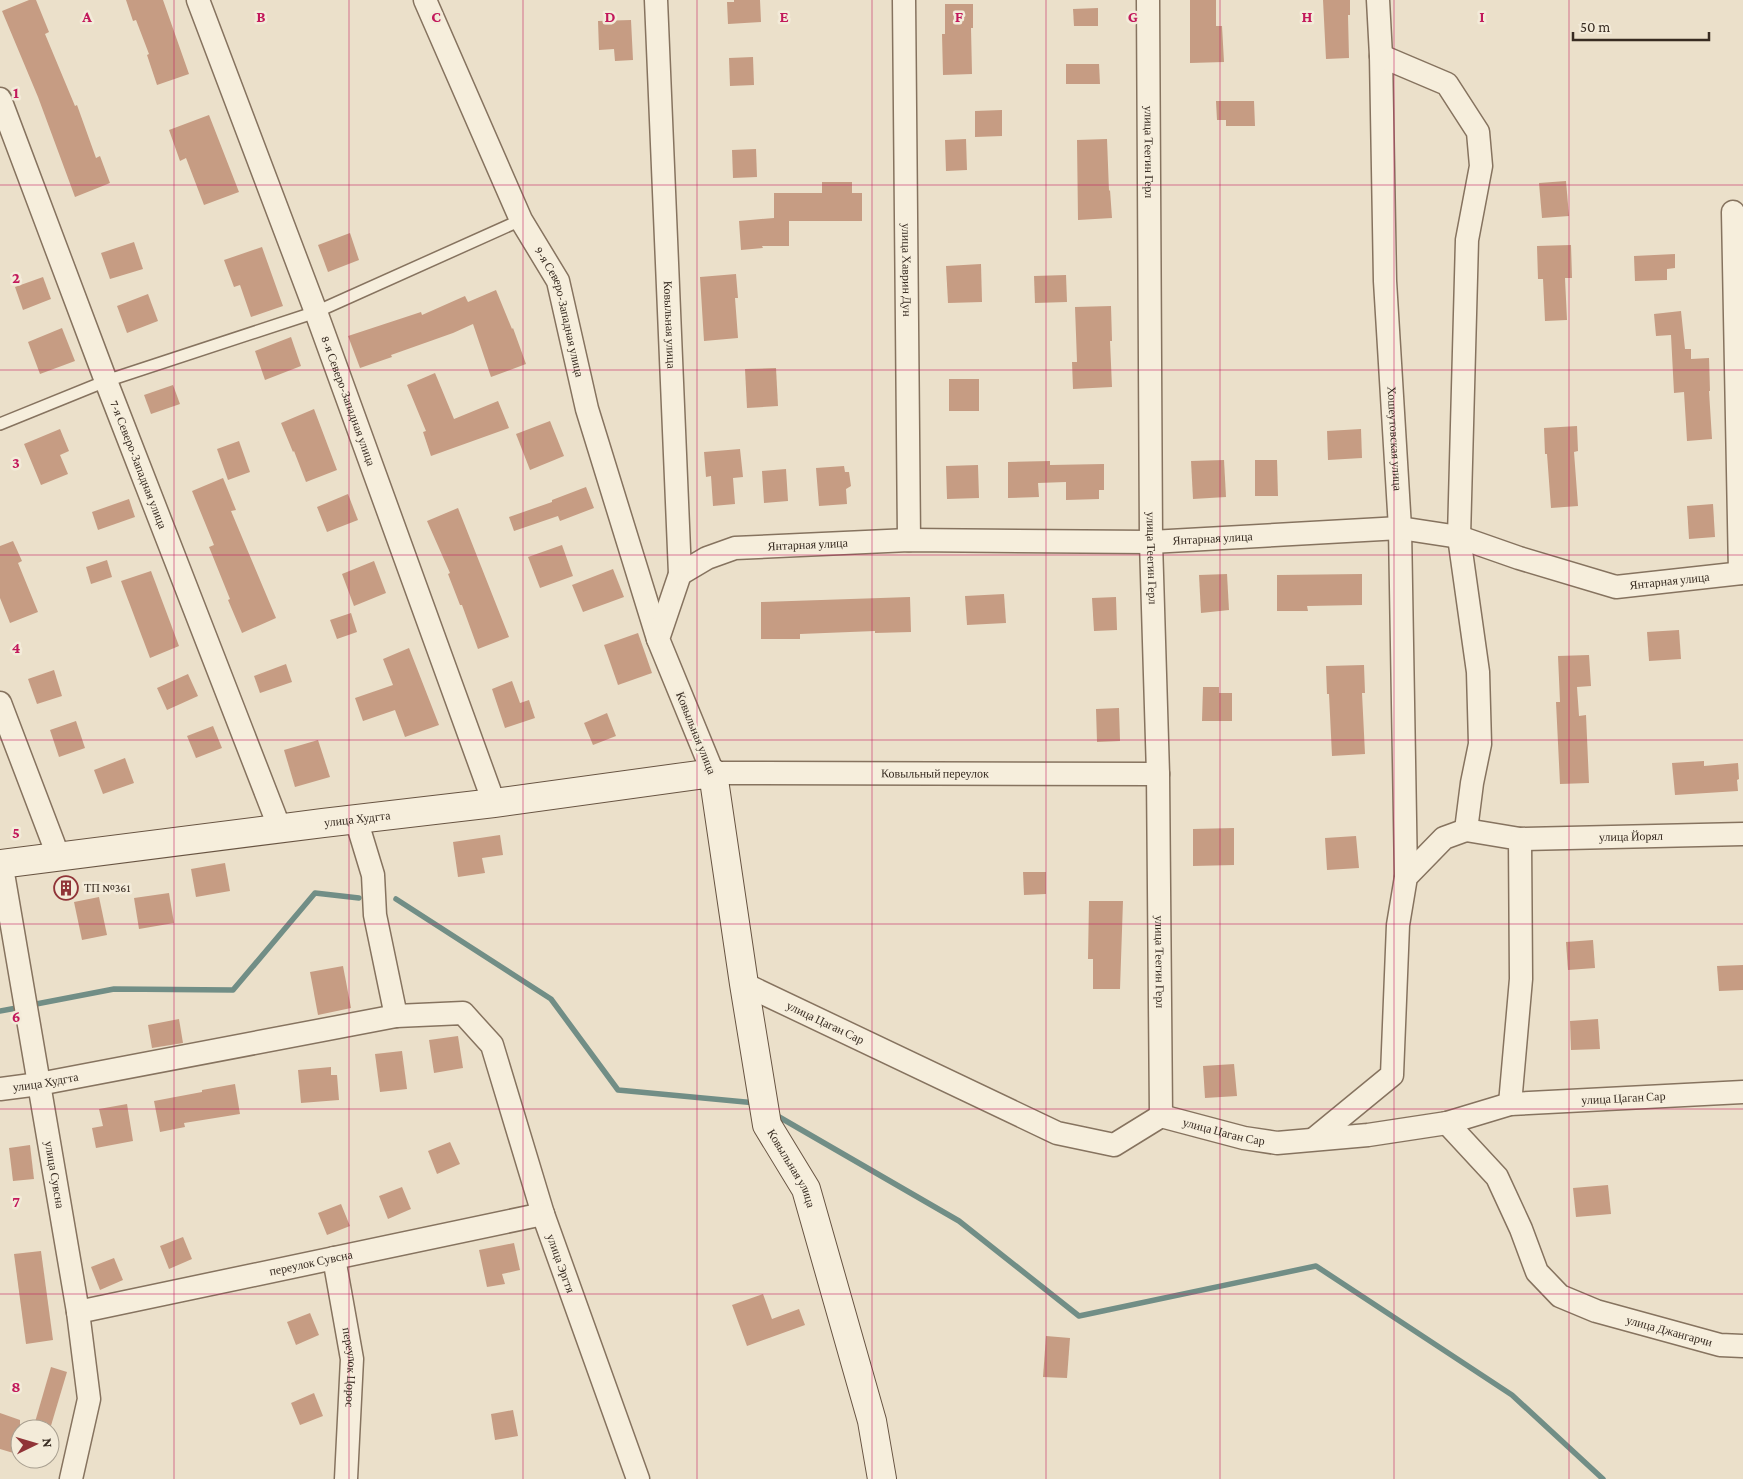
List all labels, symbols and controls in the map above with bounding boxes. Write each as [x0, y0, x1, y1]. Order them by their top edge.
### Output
text: A [81, 8, 92, 25]
text: B [256, 8, 266, 25]
text: C [431, 8, 441, 25]
text: D [604, 8, 616, 25]
text: E [779, 8, 789, 25]
text: F [955, 8, 964, 25]
text: G [1128, 8, 1138, 25]
text: H [1302, 8, 1313, 25]
text: I [1479, 8, 1485, 25]
scale bar [1573, 10, 1709, 42]
text: 50 m [1580, 19, 1610, 35]
text: 1 [13, 84, 19, 101]
street label: улица Теегин Герл [1142, 106, 1156, 198]
street label: улица Хаврин Дун [899, 223, 914, 317]
street label: 9-я Северо-Западная улица [532, 244, 587, 379]
text: 2 [12, 269, 20, 286]
street label: Ковыльная улица [661, 281, 678, 370]
street label: 8-я Северо-Западная улица [318, 334, 378, 469]
street label: Хошеутовская улица [1384, 386, 1405, 492]
street label: 7-я Северо-Западная улица [107, 399, 170, 531]
text: 3 [12, 454, 20, 471]
street label: улица Теегин Герл [1144, 512, 1160, 605]
street label: Янтарная улица [1172, 529, 1254, 548]
street label: Янтарная улица [767, 536, 849, 553]
street label: Янтарная улица [1629, 570, 1711, 592]
text: 4 [12, 639, 21, 656]
street label: Ковыльная улица [673, 690, 719, 777]
street label: Ковыльный переулок [881, 766, 989, 781]
street label: улица Худгта [323, 808, 392, 830]
text: 5 [12, 824, 20, 841]
street label: улица Йорял [1599, 829, 1663, 844]
building icon: ТП №361 [53, 875, 79, 901]
place label: ТП №361 [84, 881, 130, 895]
street label: улица Теегин Герл [1152, 915, 1167, 1008]
street label: улица Цаган Сар [784, 998, 866, 1047]
text: 6 [12, 1008, 20, 1025]
street label: улица Худгта [12, 1070, 80, 1094]
street label: улица Цаган Сар [1581, 1089, 1666, 1107]
street label: улица Цаган Сар [1181, 1115, 1266, 1148]
street label: Ковыльная улица [764, 1127, 818, 1210]
street label: улица Сувсна [42, 1140, 67, 1210]
text: 7 [12, 1193, 20, 1210]
street label: улица Эргтя [544, 1232, 578, 1295]
street label: переулок Сувсна [268, 1247, 354, 1279]
street label: улица Джангарчи [1625, 1313, 1714, 1350]
street label: переулок Цорос [340, 1326, 359, 1408]
text: 8 [11, 1378, 21, 1395]
north arrow [10, 1419, 60, 1469]
text: N [40, 1437, 56, 1449]

